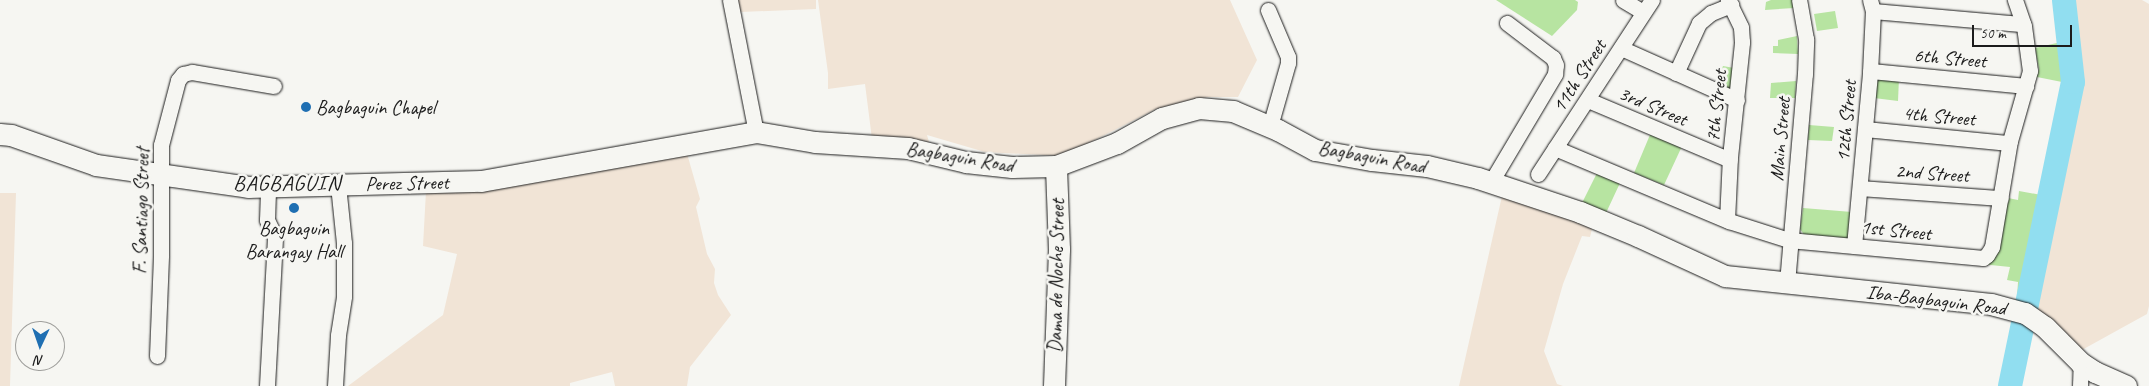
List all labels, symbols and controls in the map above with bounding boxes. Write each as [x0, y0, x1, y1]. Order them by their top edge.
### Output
scale bar [1974, 15, 2074, 47]
text: 50 m [1980, 24, 2006, 43]
street label: 11th Street [1547, 35, 1611, 117]
street label: 6th Street [1913, 43, 1987, 73]
street label: 7th Street [1700, 68, 1732, 144]
street label: 12th Street [1830, 79, 1862, 163]
street label: 3rd Street [1615, 81, 1691, 131]
place label: Bagbaguin Chapel [316, 95, 436, 119]
street label: Main Street [1764, 96, 1796, 182]
marker: Bagbaguin Chapel [300, 101, 312, 113]
street label: 4th Street [1902, 101, 1976, 131]
street label: Bagbaguin Road [1316, 136, 1428, 178]
street label: Bagbaguin Road [905, 137, 1015, 177]
street label: F. Santiago Street [128, 148, 154, 274]
street label: 2nd Street [1894, 158, 1970, 188]
street label: Perez Street [365, 170, 449, 196]
district label: BAGBAGUIN [232, 171, 342, 197]
street label: Dama de Noche Street [1043, 199, 1069, 353]
marker: Bagbaguin Barangay Hall [288, 202, 300, 214]
street label: 1st Street [1860, 214, 1932, 246]
place label: Bagbaguin Barangay Hall [245, 216, 343, 263]
street label: Iba-Bagbaguin Road [1865, 280, 2007, 320]
north arrow [15, 321, 65, 371]
text: N [34, 352, 44, 369]

